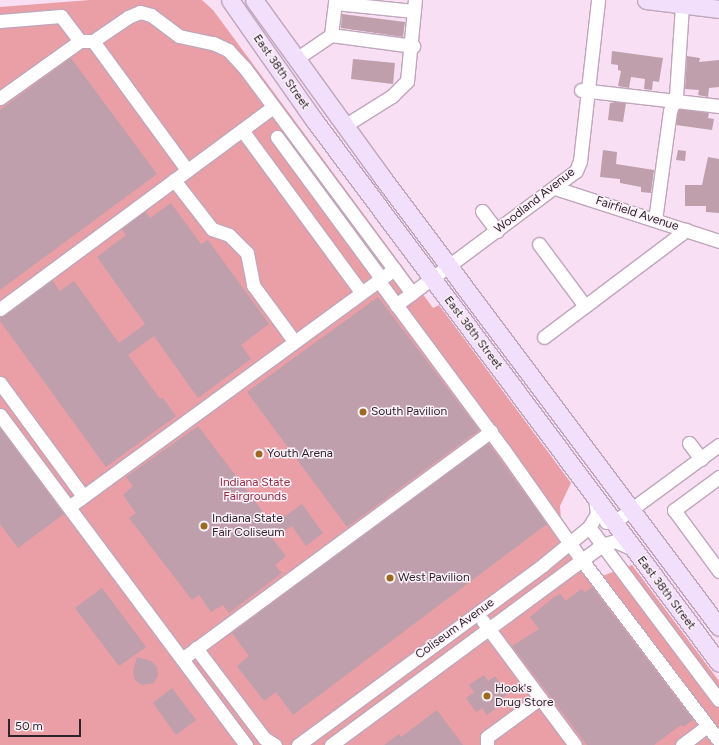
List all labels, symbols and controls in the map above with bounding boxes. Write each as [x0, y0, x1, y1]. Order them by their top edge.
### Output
street label: East 38th Street [250, 32, 312, 112]
street label: Woodland Avenue [492, 165, 578, 237]
street label: Fairfield Avenue [594, 194, 680, 234]
street label: East 38th Street [441, 294, 505, 372]
place label: South Pavilion [371, 405, 447, 419]
marker: South Pavilion [358, 407, 368, 417]
place label: Youth Arena [267, 447, 333, 461]
marker: Youth Arena [254, 449, 264, 459]
park label: Indiana State Fairgrounds [220, 476, 290, 504]
place label: Indiana State Fair Coliseum [212, 512, 284, 540]
marker: Indiana State Fair Coliseum [199, 521, 209, 531]
street label: East 38th Street [634, 554, 698, 632]
place label: West Pavilion [398, 571, 470, 585]
marker: West Pavilion [385, 573, 395, 583]
street label: Coliseum Avenue [413, 596, 497, 662]
place label: Hook's Drug Store [495, 682, 553, 710]
marker: Hook's Drug Store [482, 691, 492, 701]
scale bar [10, 711, 83, 737]
text: 50 m [15, 719, 43, 733]

